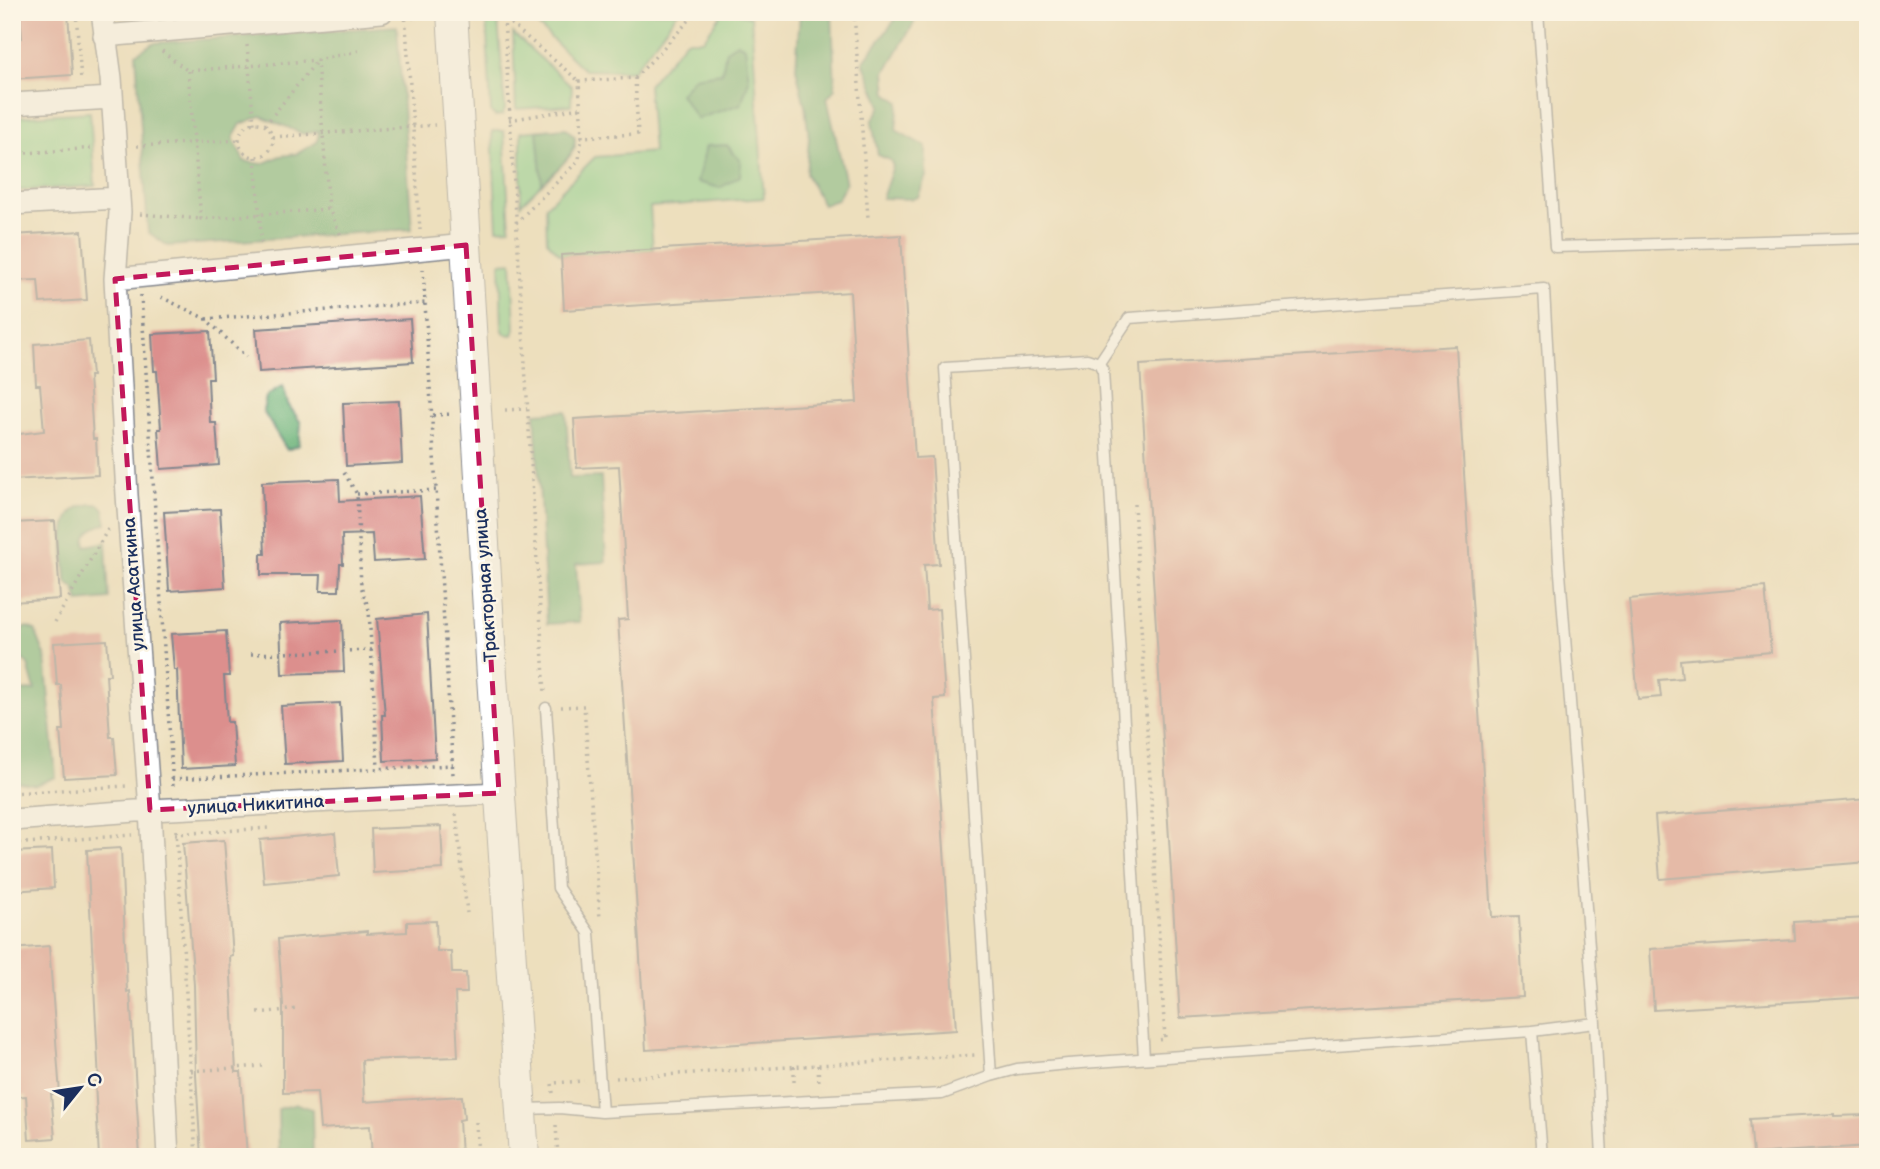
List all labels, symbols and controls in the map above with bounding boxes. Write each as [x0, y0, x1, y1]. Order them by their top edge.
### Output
street label: Тракторная улица [470, 507, 502, 662]
street label: улица Асаткина [119, 516, 149, 652]
street label: улица Никитина [187, 791, 325, 819]
north arrow [46, 1054, 116, 1124]
text: С [80, 1069, 107, 1092]

